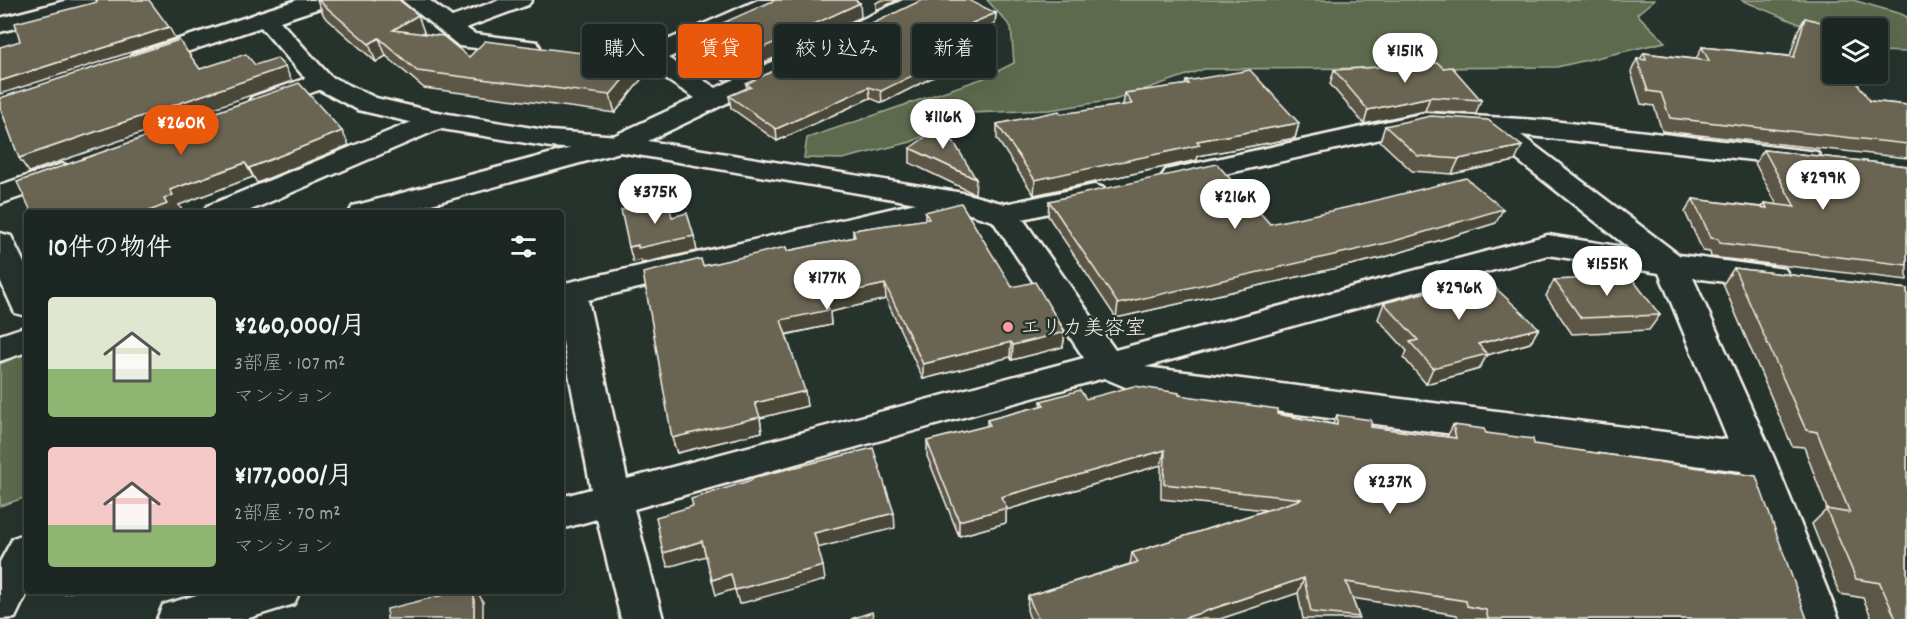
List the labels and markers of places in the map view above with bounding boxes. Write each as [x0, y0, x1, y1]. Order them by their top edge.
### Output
pin: ¥151K [1363, 33, 1447, 84]
pin: ¥116K [901, 99, 985, 150]
pin: ¥260K [139, 105, 223, 156]
pin: ¥299K [1781, 160, 1865, 211]
pin: ¥375K [613, 174, 697, 225]
pin: ¥216K [1193, 179, 1277, 230]
pin: ¥155K [1565, 246, 1649, 297]
pin: ¥177K [785, 260, 869, 311]
pin: ¥296K [1417, 270, 1501, 321]
place label: エリカ美容室 [1020, 315, 1146, 345]
marker: エリカ美容室 [1001, 320, 1015, 334]
pin: ¥237K [1348, 464, 1432, 515]

